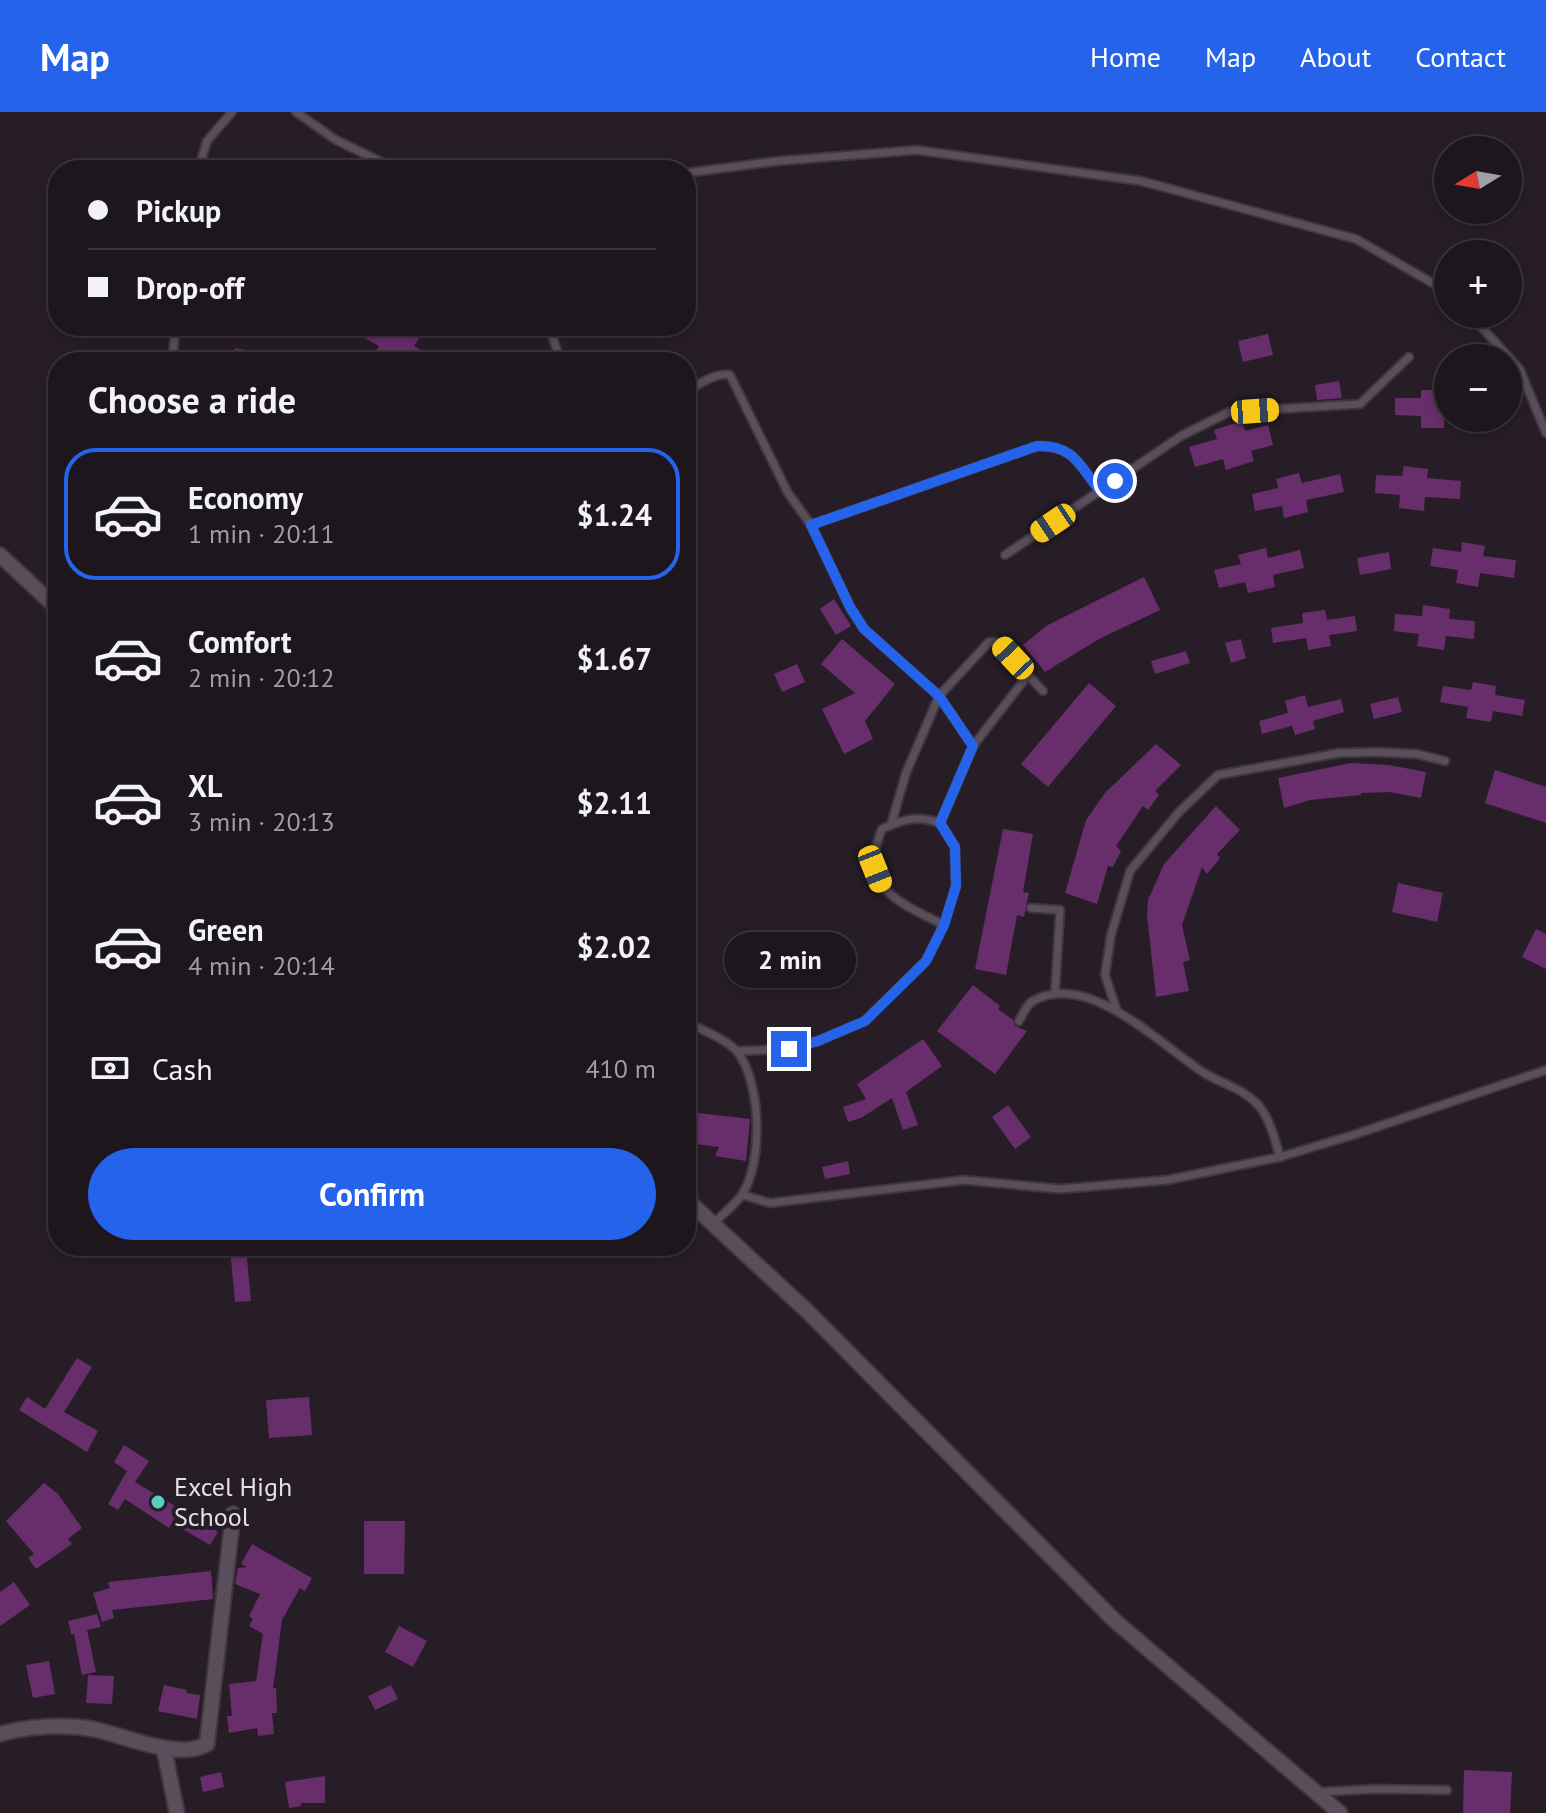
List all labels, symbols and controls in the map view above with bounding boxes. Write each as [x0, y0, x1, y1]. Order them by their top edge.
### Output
text: Map [40, 32, 110, 81]
text: Home [1090, 38, 1161, 75]
text: Map [1205, 38, 1256, 75]
text: About [1300, 38, 1371, 75]
text: Contact [1415, 38, 1506, 75]
north arrow [1434, 136, 1522, 224]
map controls [1434, 136, 1522, 432]
text: Pickup [136, 191, 221, 230]
button: + [1434, 240, 1522, 328]
text: Drop-off [136, 268, 244, 307]
button: − [1434, 344, 1522, 432]
text: Choose a ride [88, 376, 296, 423]
car [1230, 397, 1280, 425]
route start [1097, 463, 1133, 499]
icon: car [92, 478, 164, 550]
text: Economy [188, 478, 303, 517]
text: $1.24 [577, 495, 652, 534]
car [1026, 500, 1080, 546]
text: 1 min · 20:11 [188, 517, 335, 550]
icon: car [92, 622, 164, 694]
text: Comfort [188, 622, 291, 661]
car [988, 632, 1038, 684]
text: $1.67 [577, 639, 652, 678]
text: 2 min · 20:12 [188, 661, 335, 694]
icon: car [92, 766, 164, 838]
text: XL [188, 766, 222, 805]
text: $2.11 [577, 783, 652, 822]
text: 3 min · 20:13 [188, 805, 335, 838]
car [855, 842, 895, 896]
icon: car [92, 910, 164, 982]
text: Green [188, 910, 263, 949]
text: $2.02 [577, 927, 652, 966]
callout: 2 min [723, 933, 855, 989]
text: 2 min [758, 943, 822, 976]
text: 4 min · 20:14 [188, 949, 335, 982]
route end [771, 1031, 807, 1067]
icon: cash [88, 1046, 132, 1090]
text: Cash [152, 1049, 213, 1088]
text: 410 m [585, 1052, 656, 1085]
button: Confirm [88, 1148, 656, 1240]
place label: Excel High School [174, 1470, 292, 1533]
marker: Excel High School [149, 1493, 167, 1511]

